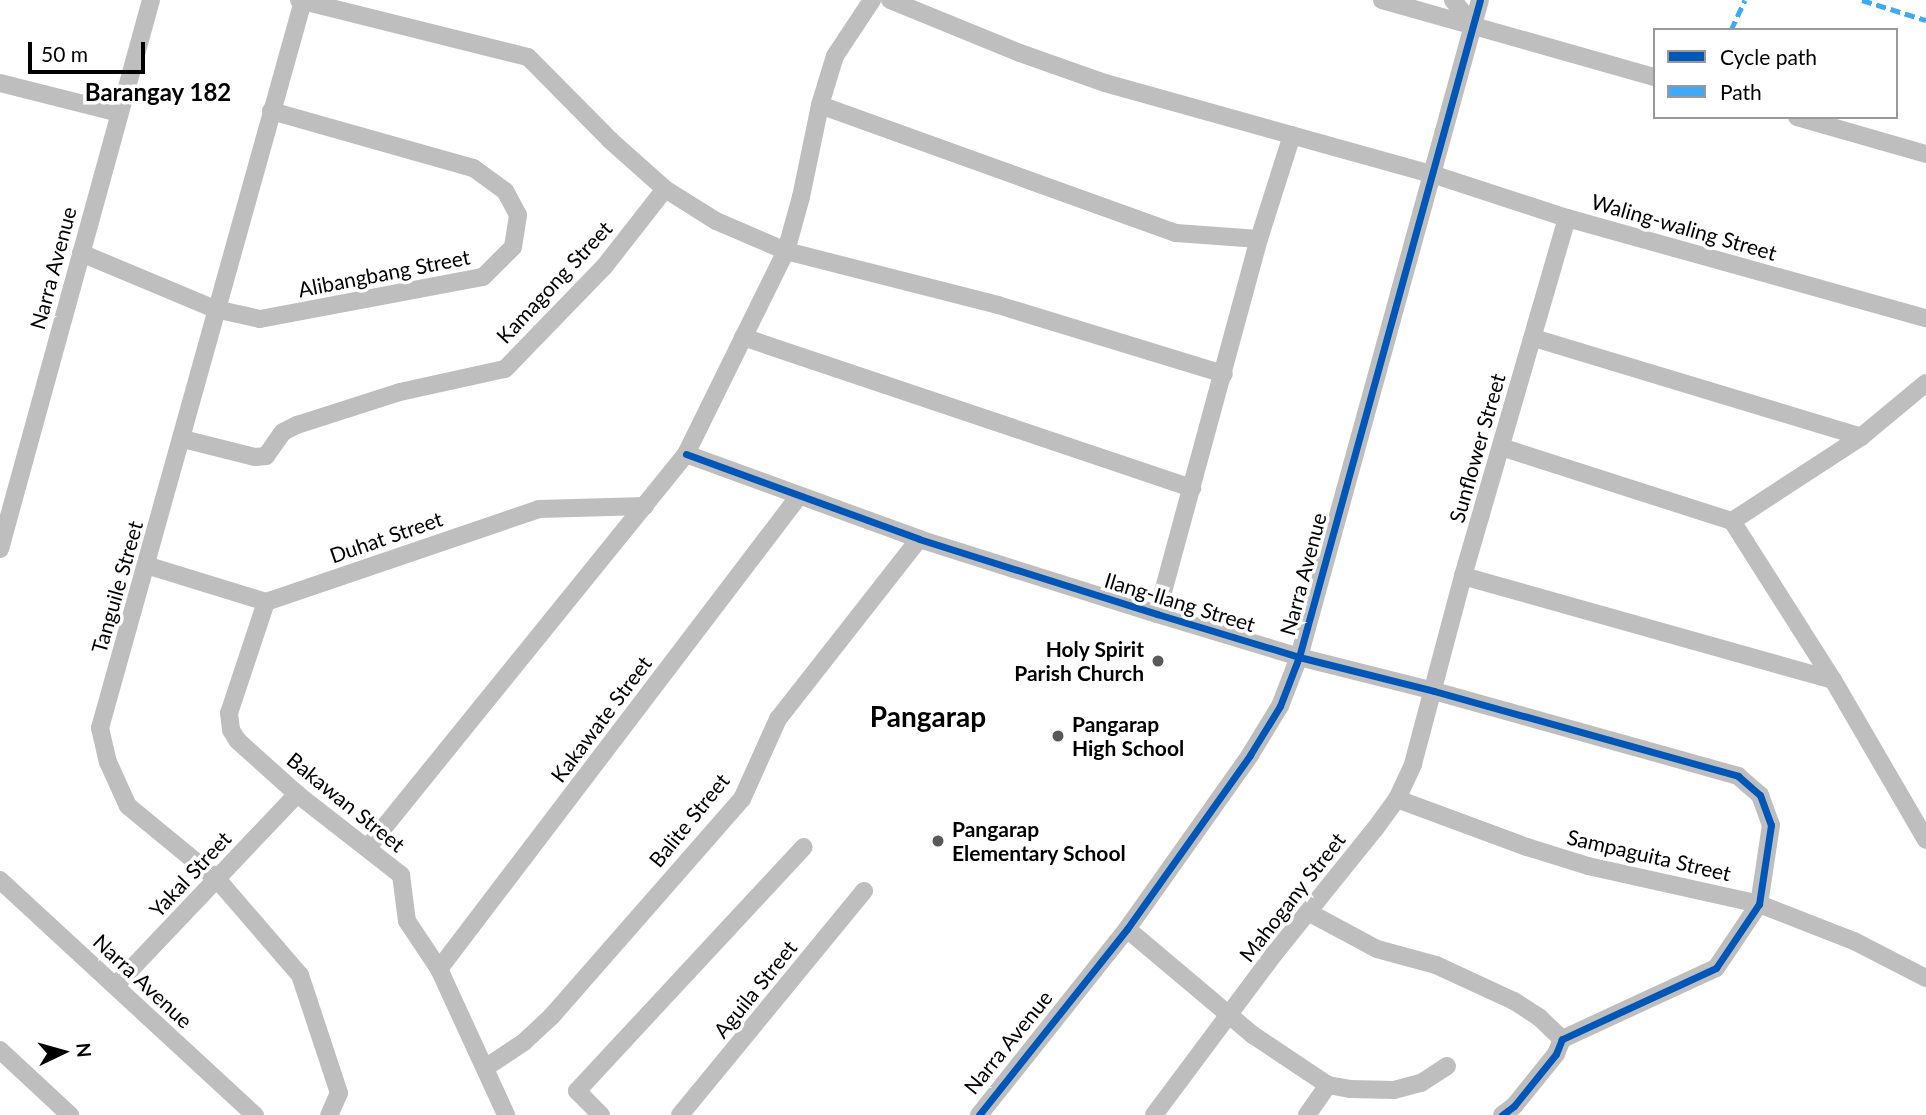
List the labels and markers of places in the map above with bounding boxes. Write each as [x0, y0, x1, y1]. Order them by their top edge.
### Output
place label: Holy Spirit Parish Church [1014, 636, 1144, 686]
marker: Holy Spirit Parish Church [1150, 653, 1166, 669]
place label: Pangarap High School [1072, 711, 1184, 761]
marker: Pangarap High School [1050, 728, 1066, 744]
place label: Pangarap Elementary School [952, 816, 1126, 866]
marker: Pangarap Elementary School [930, 833, 946, 849]

